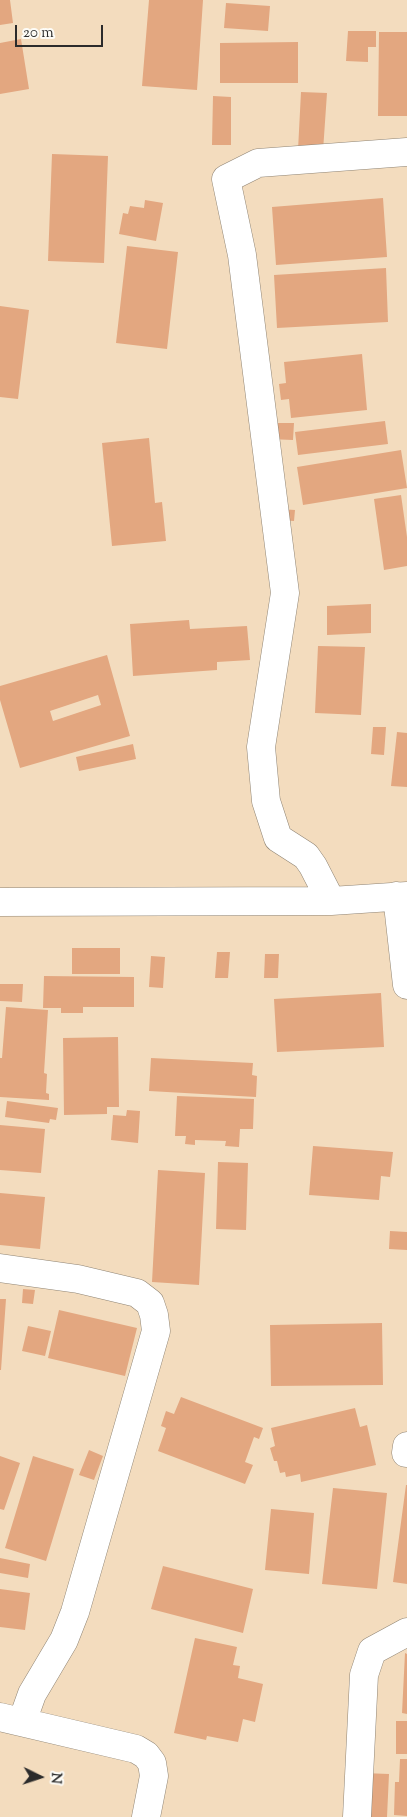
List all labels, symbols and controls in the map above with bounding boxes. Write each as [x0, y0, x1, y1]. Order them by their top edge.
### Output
scale bar [18, 15, 105, 47]
text: 20 m [23, 23, 54, 44]
north arrow [15, 1752, 65, 1802]
text: N [45, 1772, 65, 1784]

